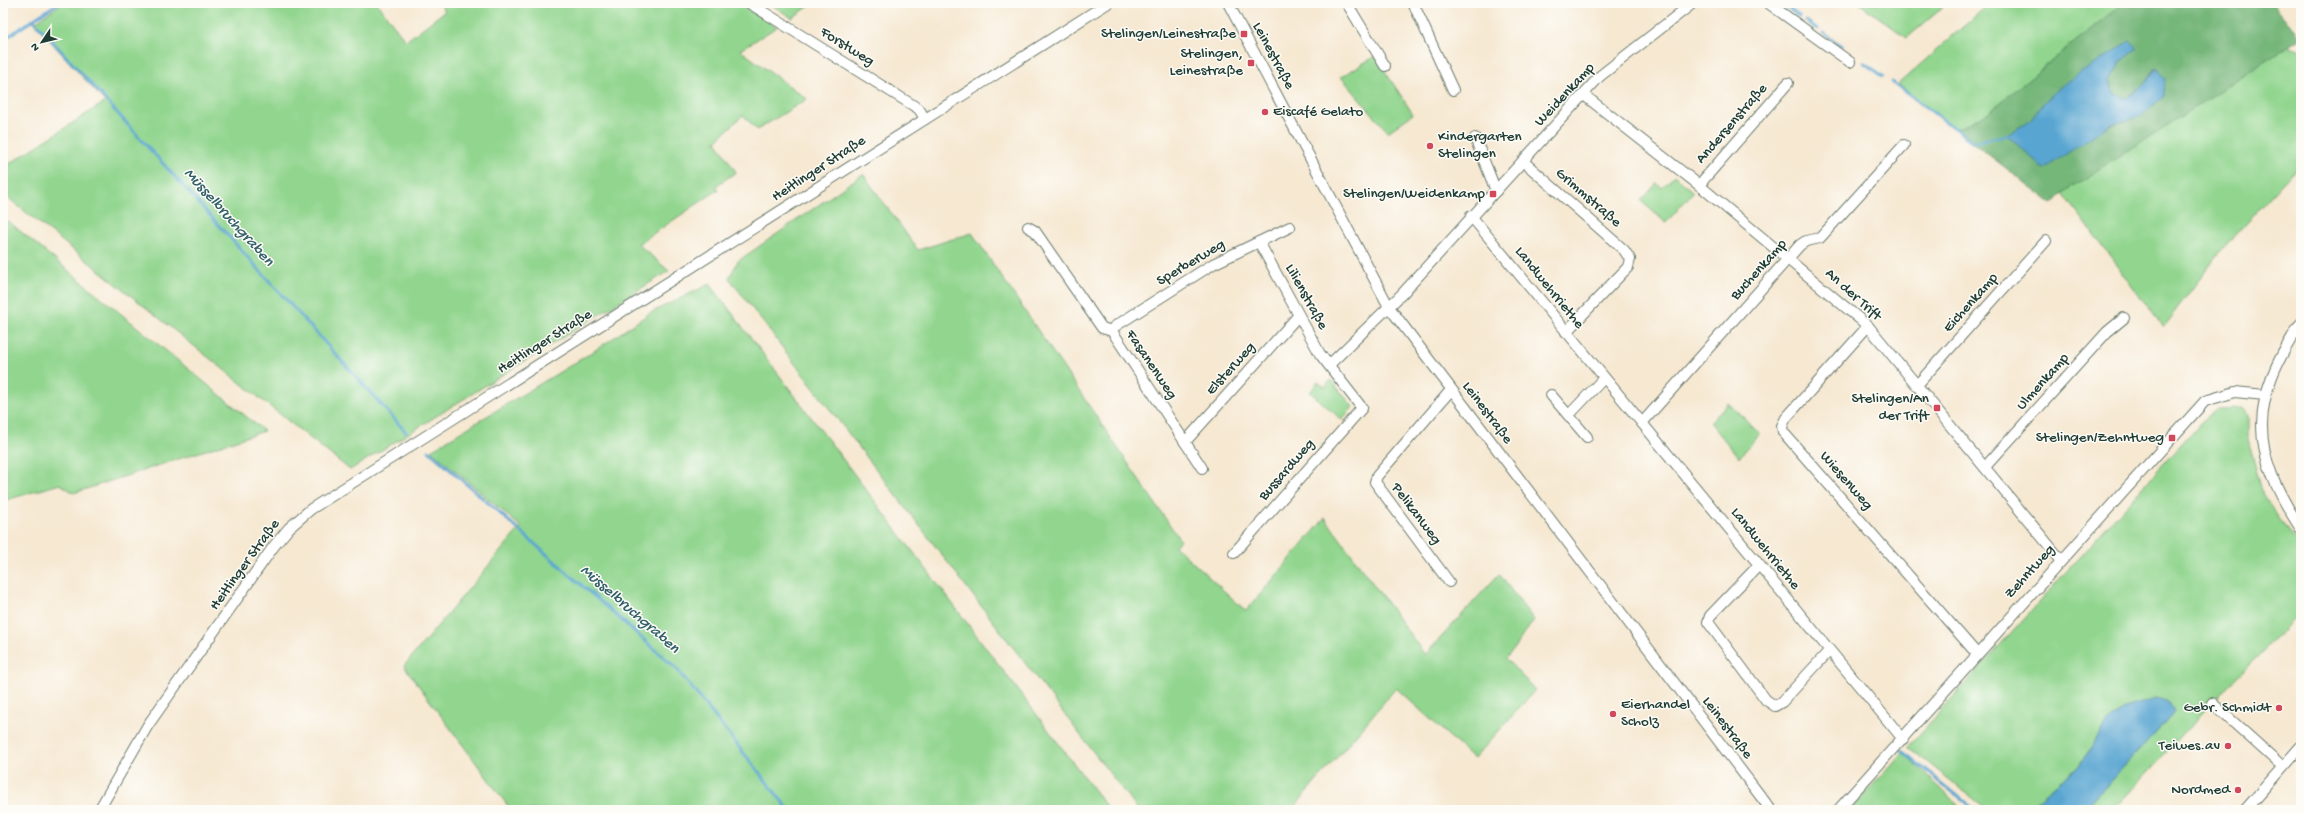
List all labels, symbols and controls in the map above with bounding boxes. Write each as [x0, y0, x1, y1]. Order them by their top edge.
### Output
street label: Leinestraße [1248, 19, 1298, 93]
north arrow [22, 22, 62, 62]
street label: Forstweg [816, 23, 877, 71]
place label: Stelingen/Leinestraße [1101, 25, 1236, 43]
marker: Stelingen/Leinestraße [1239, 29, 1249, 39]
text: N [28, 40, 42, 53]
place label: Stelingen, Leinestraße [1170, 45, 1243, 80]
marker: Stelingen, Leinestraße [1246, 58, 1256, 68]
street label: Weidenkamp [1531, 59, 1599, 131]
street label: Andersenstraße [1692, 80, 1772, 168]
place label: Eiscafé Gelato [1273, 103, 1363, 121]
marker: Eiscafé Gelato [1260, 107, 1270, 117]
place label: Kindergarten Stelingen [1438, 128, 1522, 163]
street label: Heitlinger Straße [769, 132, 869, 206]
marker: Kindergarten Stelingen [1425, 141, 1435, 151]
street label: Grimmstraße [1551, 164, 1625, 232]
water label: Müsselbruchgraben [179, 165, 277, 271]
place label: Stelingen/Weidenkamp [1343, 185, 1486, 203]
marker: Stelingen/Weidenkamp [1488, 189, 1498, 199]
street label: Buchenkamp [1726, 235, 1791, 305]
street label: Sperberweg [1154, 236, 1228, 290]
street label: Landwehrriethe [1510, 243, 1588, 333]
street label: Lilienstraße [1281, 261, 1332, 333]
street label: An der Trift [1821, 265, 1886, 326]
street label: Eichenkamp [1940, 269, 2003, 336]
street label: Heitlinger Straße [494, 306, 596, 378]
street label: Fasanenweg [1121, 326, 1181, 403]
street label: Elsterweg [1202, 339, 1260, 399]
street label: Ulmenkamp [2013, 349, 2074, 414]
street label: Leinestraße [1458, 378, 1516, 448]
place label: Stelingen/An der Trift [1852, 390, 1931, 425]
marker: Stelingen/An der Trift [1932, 403, 1942, 413]
place label: Stelingen/Zehntweg [2036, 429, 2164, 447]
marker: Stelingen/Zehntweg [2167, 433, 2177, 443]
street label: Bussardweg [1255, 435, 1319, 505]
street label: Wiesenweg [1816, 448, 1876, 514]
street label: Pelikanweg [1386, 479, 1445, 548]
street label: Landwehrriethe [1726, 504, 1804, 594]
street label: Heitlinger Straße [206, 516, 284, 614]
street label: Zehntweg [2001, 541, 2059, 603]
water label: Müsselbruchgraben [575, 562, 683, 659]
street label: Leinestraße [1698, 693, 1756, 763]
place label: Eierhandel Scholz [1621, 696, 1690, 731]
place label: Gebr. Schmidt [2183, 699, 2273, 717]
marker: Gebr. Schmidt [2274, 703, 2284, 713]
marker: Eierhandel Scholz [1608, 709, 1618, 719]
place label: Teiwes.av [2158, 737, 2220, 755]
marker: Teiwes.av [2223, 741, 2233, 751]
place label: Nordmed [2171, 781, 2231, 799]
marker: Nordmed [2233, 785, 2243, 795]

